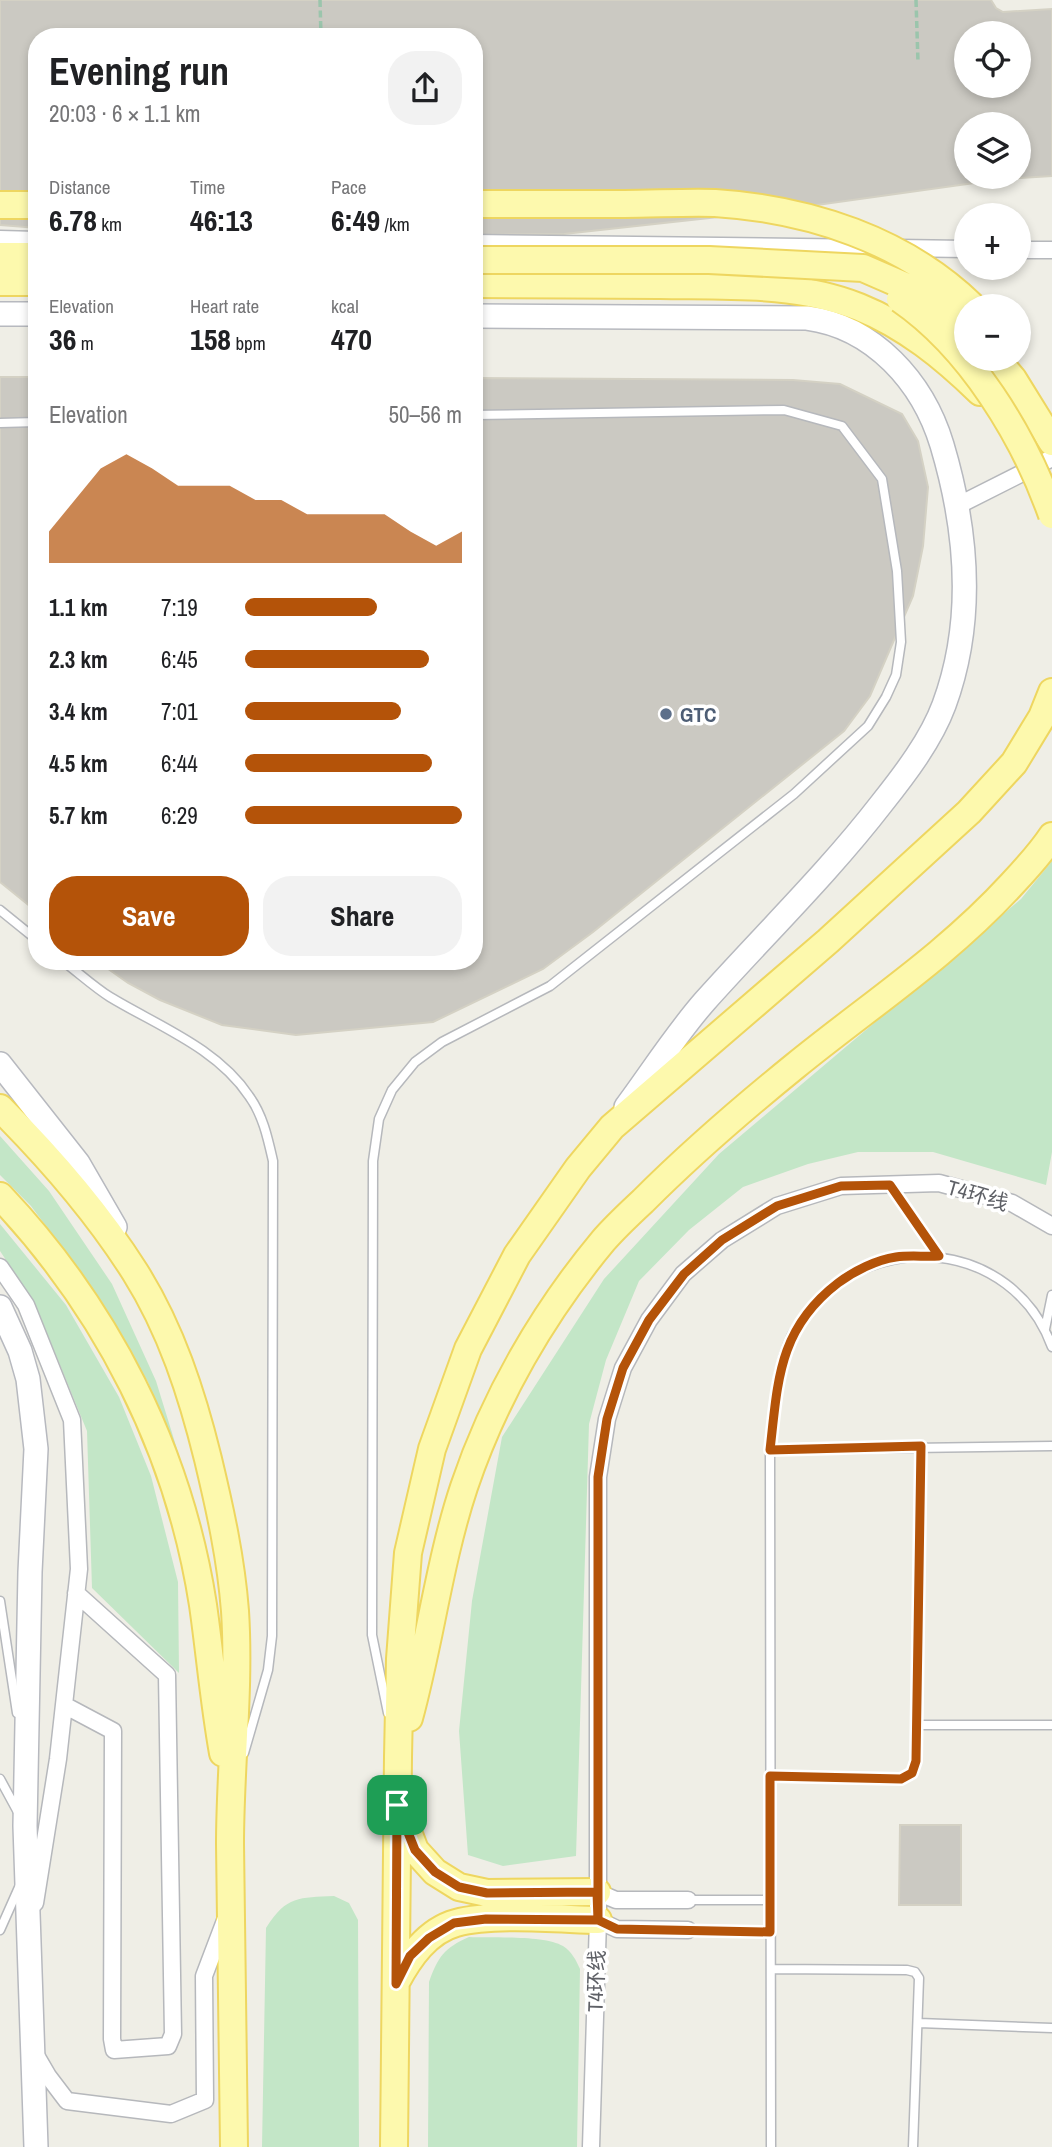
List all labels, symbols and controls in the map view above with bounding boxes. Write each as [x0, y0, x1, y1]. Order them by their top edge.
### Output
map controls [954, 21, 1031, 371]
button: locate [954, 21, 1031, 98]
text: Evening run [49, 46, 229, 97]
button: share [388, 51, 462, 125]
text: 20:03 · 6 × 1.1 km [49, 98, 201, 129]
button: layers [954, 112, 1031, 189]
text: Distance [49, 174, 110, 200]
text: Time [190, 174, 225, 200]
text: Pace [331, 174, 367, 200]
text: 6.78 [49, 200, 97, 240]
text: 46:13 [190, 200, 253, 240]
text: 6:49 [331, 200, 380, 240]
button: + [954, 203, 1031, 280]
text: km [97, 211, 122, 237]
text: /km [380, 211, 410, 237]
text: Elevation [49, 293, 114, 319]
text: Heart rate [190, 293, 259, 319]
text: kcal [331, 293, 359, 319]
button: − [954, 294, 1031, 371]
text: 36 [49, 319, 76, 359]
text: 158 [190, 319, 231, 359]
text: 470 [331, 319, 372, 359]
text: m [76, 330, 94, 356]
text: bpm [231, 330, 266, 356]
text: Elevation [49, 399, 128, 430]
text: 50–56 m [389, 399, 462, 430]
text: 1.1 km [49, 592, 108, 623]
text: 7:19 [161, 592, 198, 623]
text: 2.3 km [49, 644, 108, 675]
text: 6:45 [161, 644, 198, 675]
text: 3.4 km [49, 696, 108, 727]
text: 7:01 [161, 696, 198, 727]
place label: GTC [680, 700, 716, 729]
marker: GTC [658, 706, 674, 722]
text: 4.5 km [49, 748, 108, 779]
text: 6:44 [161, 748, 198, 779]
text: 5.7 km [49, 800, 108, 831]
text: 6:29 [161, 800, 198, 831]
button: Save [49, 876, 249, 956]
button: Share [263, 876, 462, 956]
street label: T4环线 [944, 1173, 1012, 1217]
pin [367, 1775, 427, 1835]
icon: arrive [378, 1786, 416, 1824]
street label: T4环线 [580, 1949, 612, 2013]

